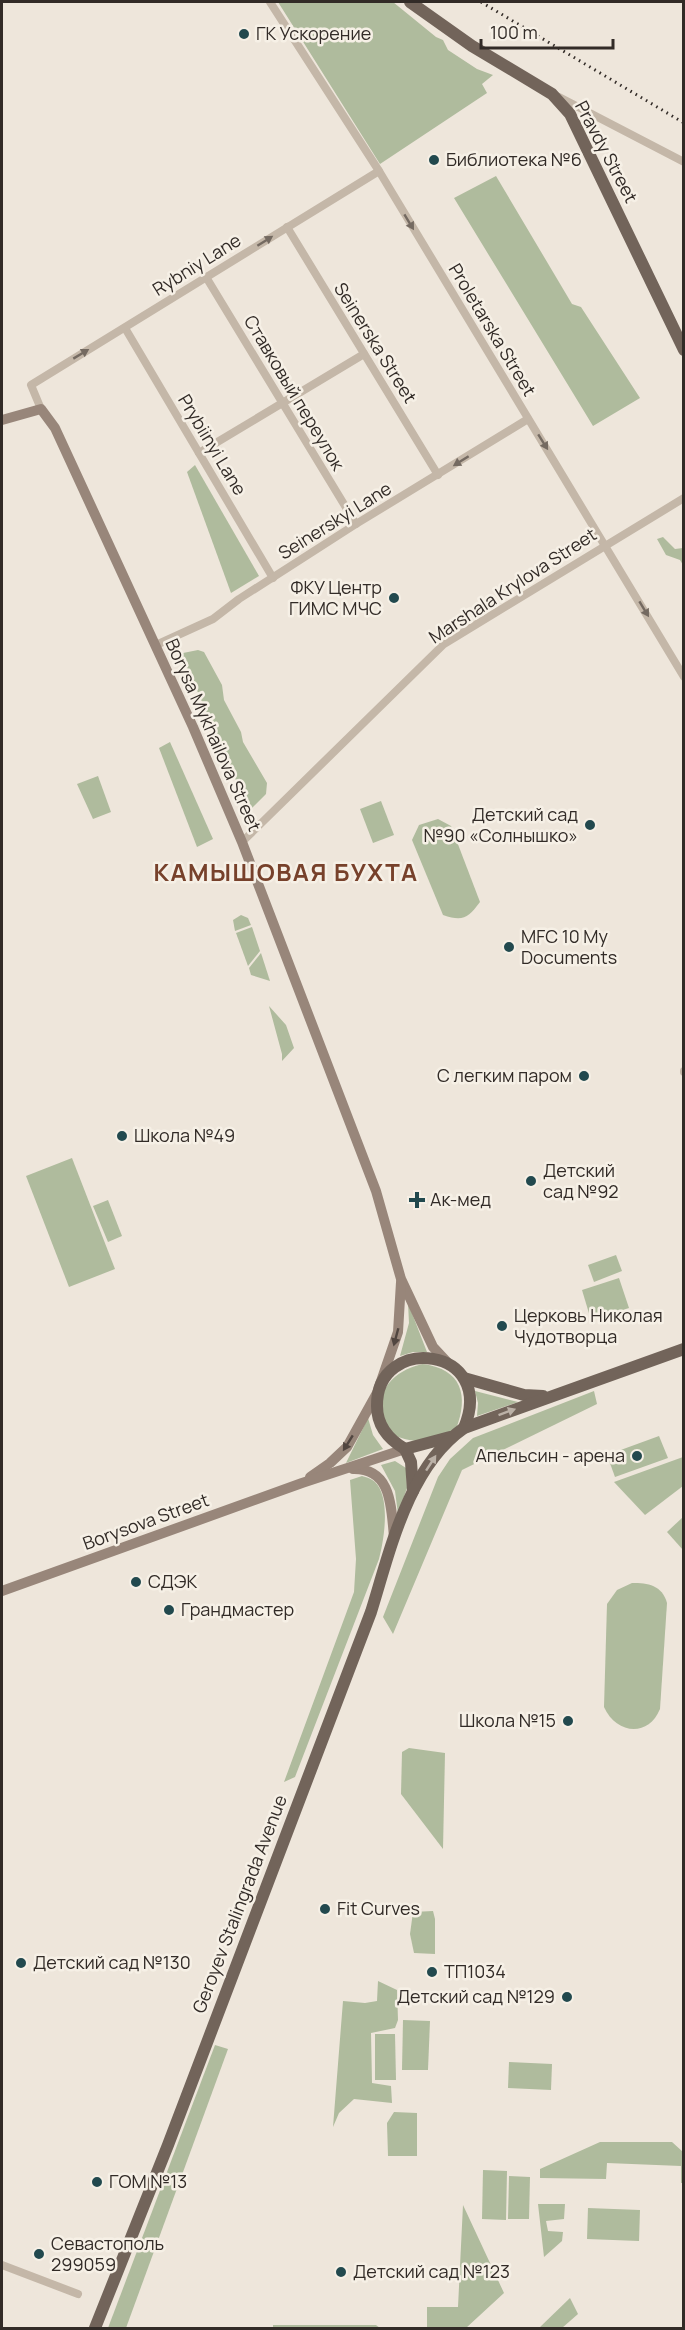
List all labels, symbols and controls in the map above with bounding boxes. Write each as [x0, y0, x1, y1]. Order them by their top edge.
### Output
scale bar [481, 12, 613, 50]
text: 100 m [490, 20, 538, 44]
place label: ГК Ускорение [256, 21, 371, 45]
marker: ГК Ускорение [237, 27, 251, 41]
street label: Pravdy Street [570, 96, 644, 207]
place label: Библиотека №6 [446, 147, 582, 171]
marker: Библиотека №6 [427, 153, 441, 167]
one-way arrow [404, 214, 415, 230]
street label: Rybniy Lane [148, 228, 245, 301]
one-way arrow [257, 235, 273, 246]
street label: Proletarska Street [444, 259, 542, 400]
street label: Seinerska Street [329, 278, 423, 407]
street label: Ставковый переулок [239, 310, 351, 475]
one-way arrow [73, 349, 89, 360]
street label: Prybiinyi Lane [173, 390, 252, 499]
one-way arrow [537, 434, 548, 450]
one-way arrow [452, 455, 469, 466]
street label: Seinerskyi Lane [273, 476, 396, 565]
street label: Marshala Krylova Street [424, 522, 601, 648]
place label: ФКУ Центр ГИМС МЧС [289, 575, 382, 620]
marker: ФКУ Центр ГИМС МЧС [387, 591, 401, 605]
one-way arrow [638, 601, 649, 617]
street label: Borysa Mykhailova Street [161, 634, 267, 835]
place label: Детский сад №90 «Солнышко» [423, 802, 578, 847]
marker: Детский сад №90 «Солнышко» [583, 818, 597, 832]
district label: КАМЫШОВАЯ БУХТА [153, 855, 419, 888]
place label: MFC 10 My Documents [521, 924, 617, 969]
marker: MFC 10 My Documents [502, 940, 516, 954]
place label: С легким паром [437, 1063, 572, 1087]
marker: С легким паром [577, 1069, 591, 1083]
place label: Школа №49 [134, 1123, 235, 1147]
marker: Школа №49 [115, 1129, 129, 1143]
place label: Детский сад №92 [543, 1158, 619, 1203]
marker: Детский сад №92 [524, 1174, 538, 1188]
place label: Ак-мед [430, 1187, 491, 1211]
marker: Ак-мед [408, 1191, 426, 1209]
place label: Церковь Николая Чудотворца [514, 1303, 663, 1348]
marker: Церковь Николая Чудотворца [495, 1319, 509, 1333]
one-way arrow [391, 1328, 401, 1346]
one-way arrow [498, 1407, 516, 1417]
one-way arrow [342, 1435, 354, 1451]
place label: Апельсин - арена [475, 1443, 625, 1467]
marker: Апельсин - арена [630, 1449, 644, 1463]
one-way arrow [425, 1455, 437, 1471]
street label: Borysova Street [79, 1487, 212, 1555]
place label: СДЭК [148, 1569, 197, 1593]
marker: СДЭК [129, 1575, 143, 1589]
place label: Грандмастер [181, 1597, 294, 1621]
marker: Грандмастер [162, 1603, 176, 1617]
place label: Школа №15 [459, 1708, 556, 1732]
marker: Школа №15 [561, 1714, 575, 1728]
street label: Geroyev Stalingrada Avenue [186, 1791, 292, 2016]
place label: Fit Curves [337, 1896, 420, 1920]
marker: Fit Curves [318, 1902, 332, 1916]
place label: Детский сад №130 [33, 1950, 191, 1974]
marker: Детский сад №130 [14, 1956, 28, 1970]
place label: ТП1034 [444, 1959, 506, 1983]
marker: ТП1034 [425, 1965, 439, 1979]
place label: Детский сад №129 [397, 1984, 555, 2008]
marker: Детский сад №129 [560, 1990, 574, 2004]
place label: ГОМ №13 [109, 2169, 187, 2193]
marker: ГОМ №13 [90, 2175, 104, 2189]
place label: Севастополь 299059 [51, 2231, 164, 2276]
marker: Севастополь 299059 [32, 2247, 46, 2261]
place label: Детский сад №123 [353, 2259, 510, 2283]
marker: Детский сад №123 [334, 2265, 348, 2279]

